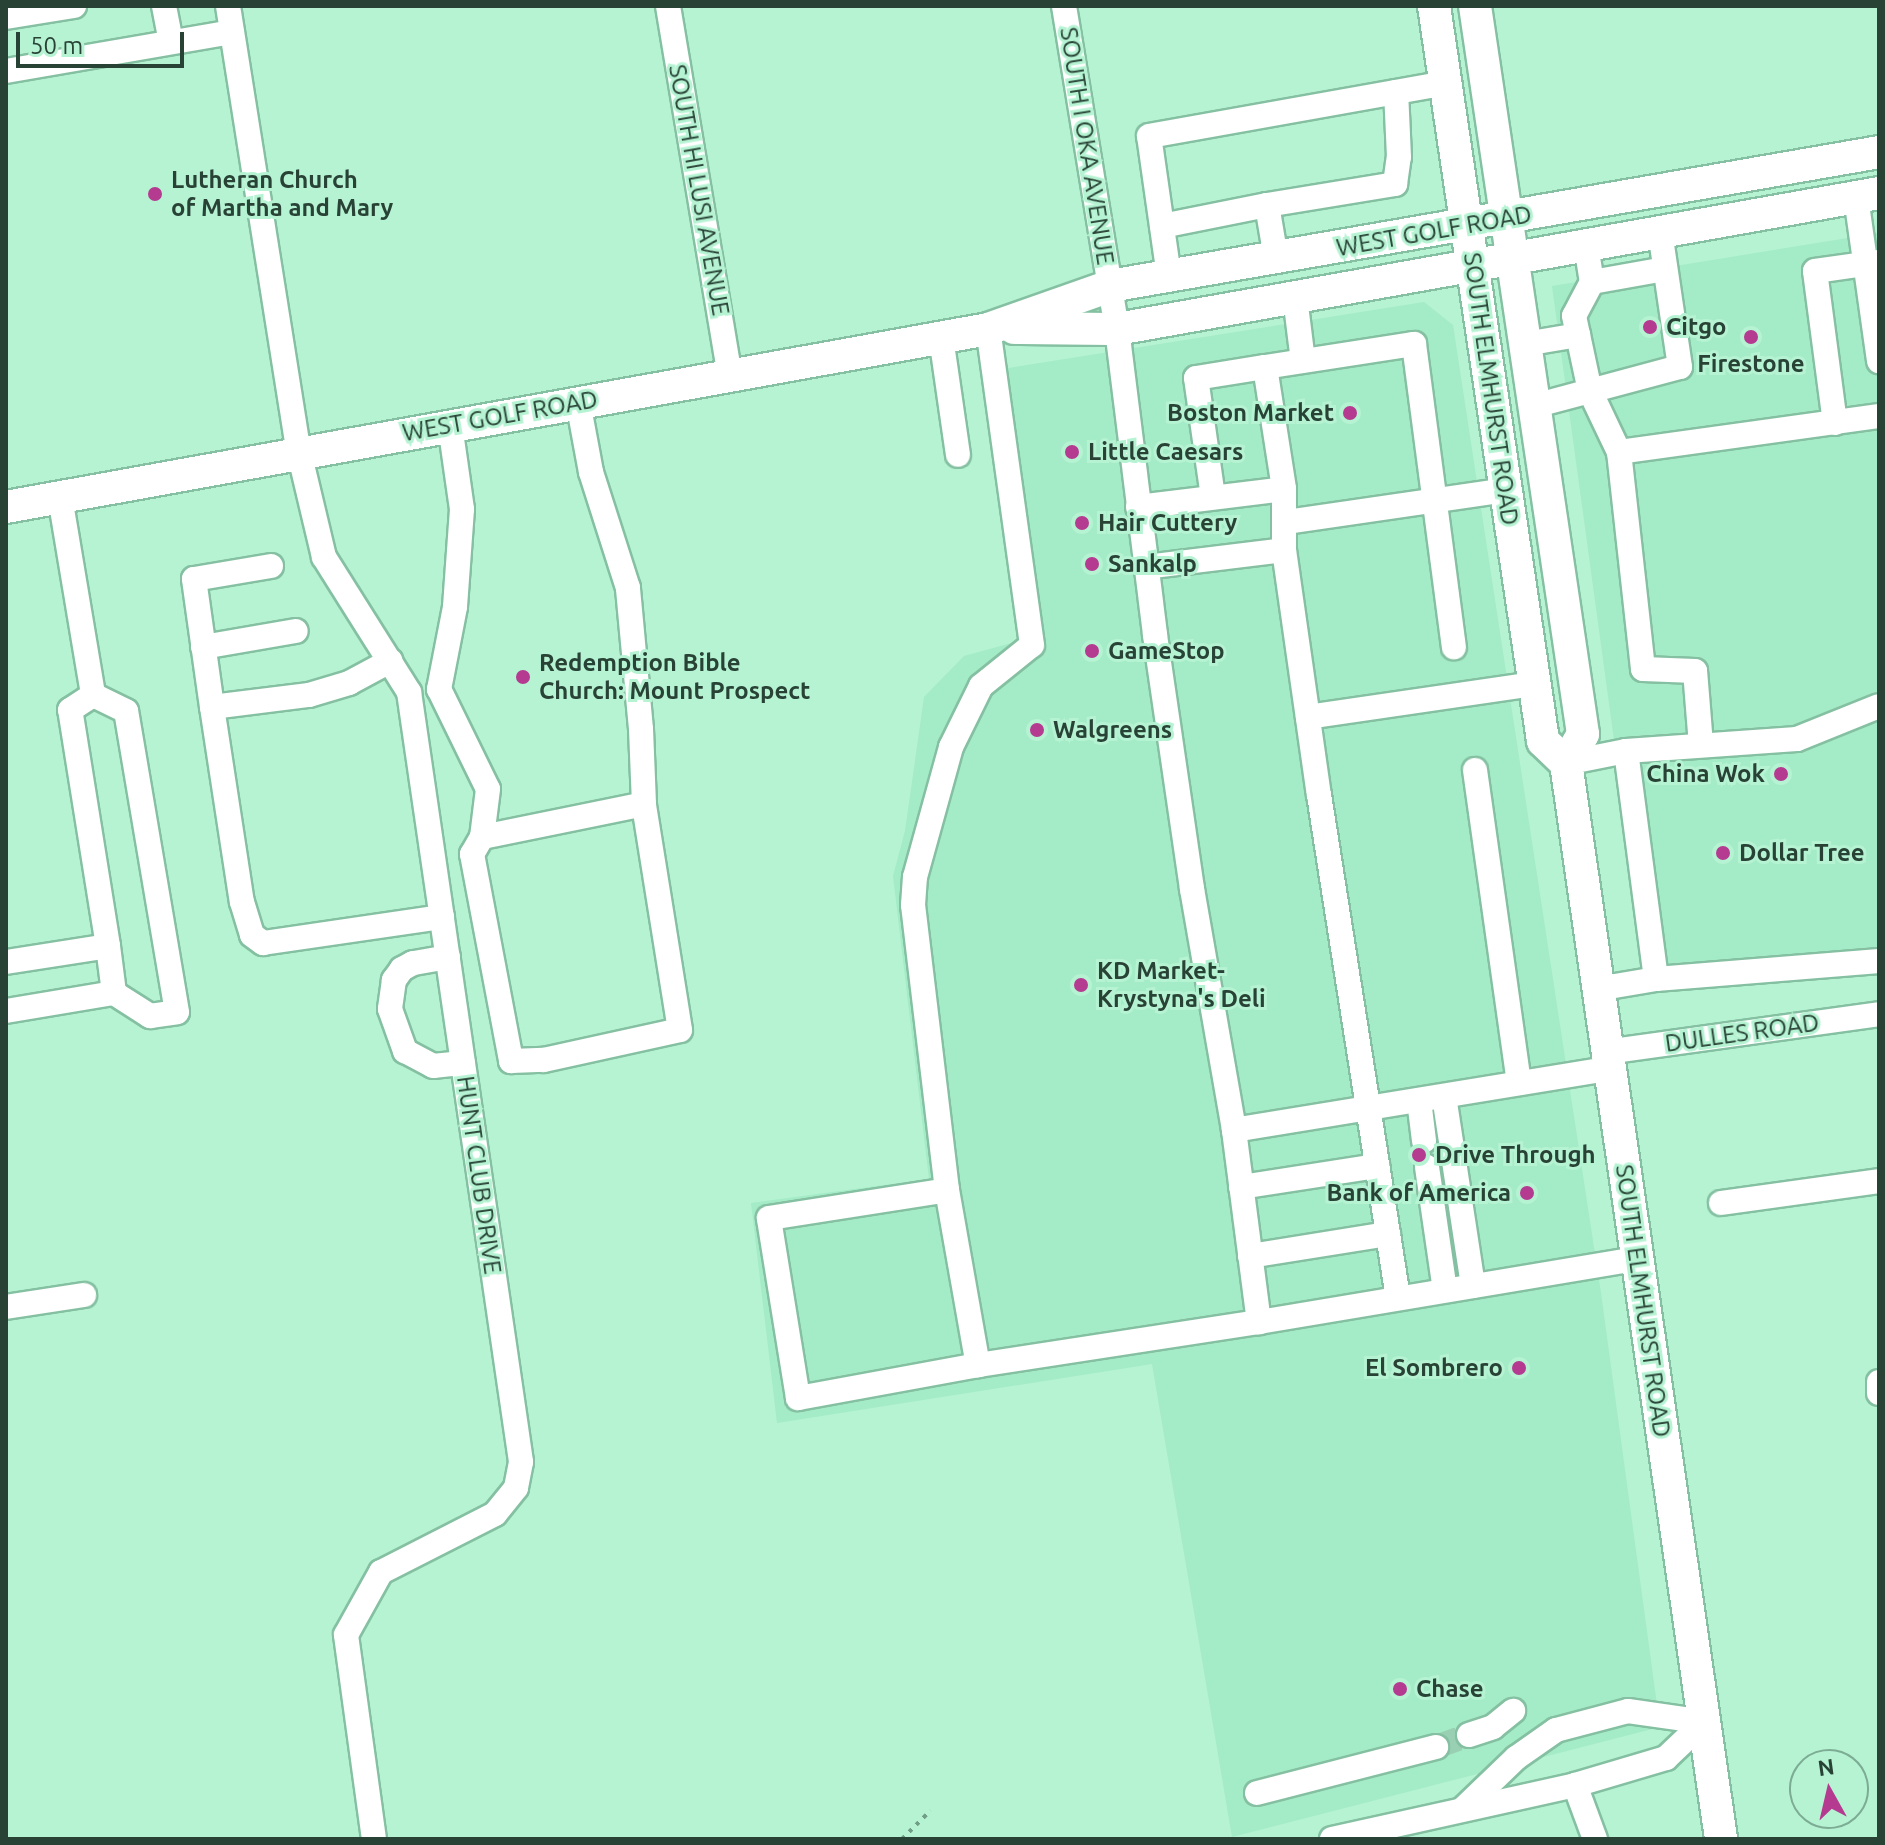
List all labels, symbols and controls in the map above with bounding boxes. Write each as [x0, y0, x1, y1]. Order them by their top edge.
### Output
scale bar [20, 16, 188, 66]
street label: SOUTH I OKA AVENUE [1054, 25, 1120, 267]
text: 50 m [30, 32, 83, 59]
street label: SOUTH HI LUSI AVENUE [663, 62, 735, 318]
place label: Lutheran Church of Martha and Mary [171, 166, 393, 222]
marker: Lutheran Church of Martha and Mary [146, 185, 164, 203]
street label: WEST GOLF ROAD [1334, 200, 1534, 262]
street label: SOUTH ELMHURST ROAD [1458, 251, 1524, 527]
place label: Citgo [1666, 313, 1727, 341]
marker: Citgo [1641, 318, 1659, 336]
marker: Firestone [1742, 328, 1760, 346]
place label: Firestone [1697, 350, 1805, 378]
street label: WEST GOLF ROAD [400, 385, 600, 447]
place label: Boston Market [1167, 399, 1334, 427]
marker: Boston Market [1341, 404, 1359, 422]
place label: Little Caesars [1088, 438, 1243, 466]
marker: Little Caesars [1063, 443, 1081, 461]
place label: Hair Cuttery [1098, 509, 1237, 537]
marker: Hair Cuttery [1073, 514, 1091, 532]
place label: Sankalp [1108, 550, 1197, 578]
marker: Sankalp [1083, 555, 1101, 573]
place label: GameStop [1108, 637, 1225, 665]
marker: GameStop [1083, 642, 1101, 660]
place label: Redemption Bible Church: Mount Prospect [539, 649, 810, 705]
marker: Redemption Bible Church: Mount Prospect [514, 668, 532, 686]
place label: Walgreens [1053, 716, 1172, 744]
marker: Walgreens [1028, 721, 1046, 739]
place label: China Wok [1646, 760, 1765, 788]
marker: China Wok [1772, 765, 1790, 783]
place label: Dollar Tree [1739, 839, 1865, 867]
marker: Dollar Tree [1714, 844, 1732, 862]
place label: KD Market- Krystyna's Deli [1097, 957, 1266, 1013]
marker: KD Market- Krystyna's Deli [1072, 976, 1090, 994]
street label: DULLES ROAD [1663, 1008, 1821, 1058]
street label: HUNT CLUB DRIVE [451, 1074, 507, 1276]
place label: Drive Through [1435, 1141, 1596, 1169]
marker: Drive Through [1410, 1146, 1428, 1164]
street label: SOUTH ELMHURST ROAD [1610, 1163, 1676, 1439]
place label: Bank of America [1327, 1179, 1511, 1207]
marker: Bank of America [1518, 1184, 1536, 1202]
place label: El Sombrero [1365, 1354, 1503, 1382]
marker: El Sombrero [1510, 1359, 1528, 1377]
place label: Chase [1416, 1675, 1484, 1703]
marker: Chase [1391, 1680, 1409, 1698]
north arrow [1789, 1749, 1869, 1829]
text: N [1816, 1753, 1836, 1780]

